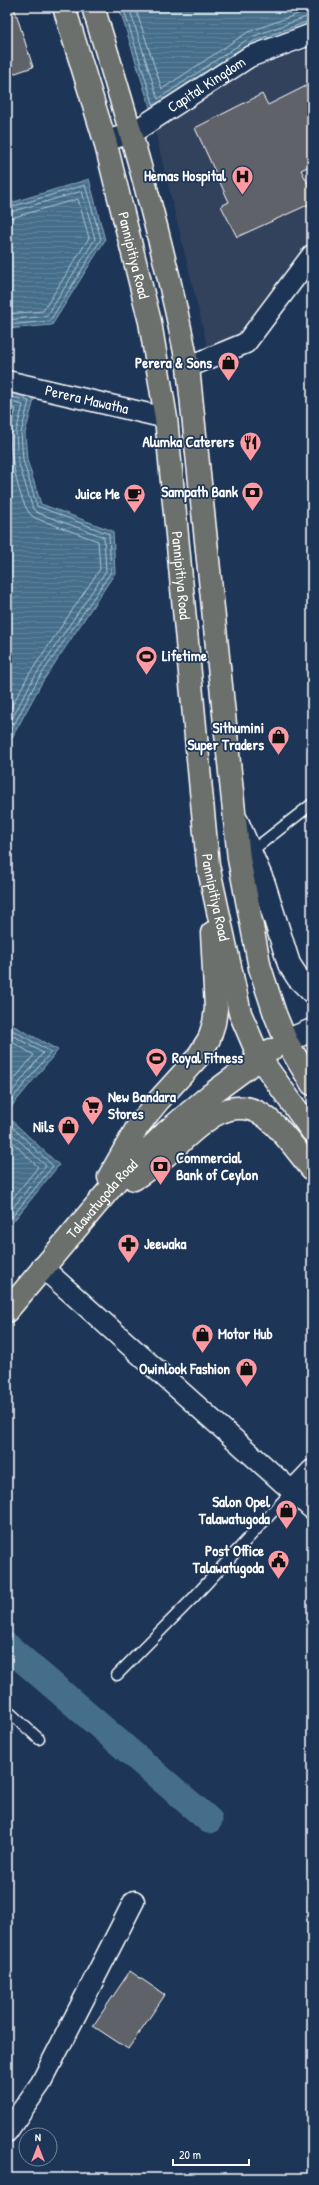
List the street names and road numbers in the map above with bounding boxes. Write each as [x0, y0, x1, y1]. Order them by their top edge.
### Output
street label: Capital Kingdom [163, 51, 249, 117]
street label: Pannipitiya Road [113, 210, 155, 301]
street label: Perera Mawatha [43, 379, 131, 419]
street label: Pannipitiya Road [167, 530, 196, 621]
street label: Pannipitiya Road [197, 853, 235, 943]
street label: Talawatugoda Road [61, 1154, 142, 1243]

